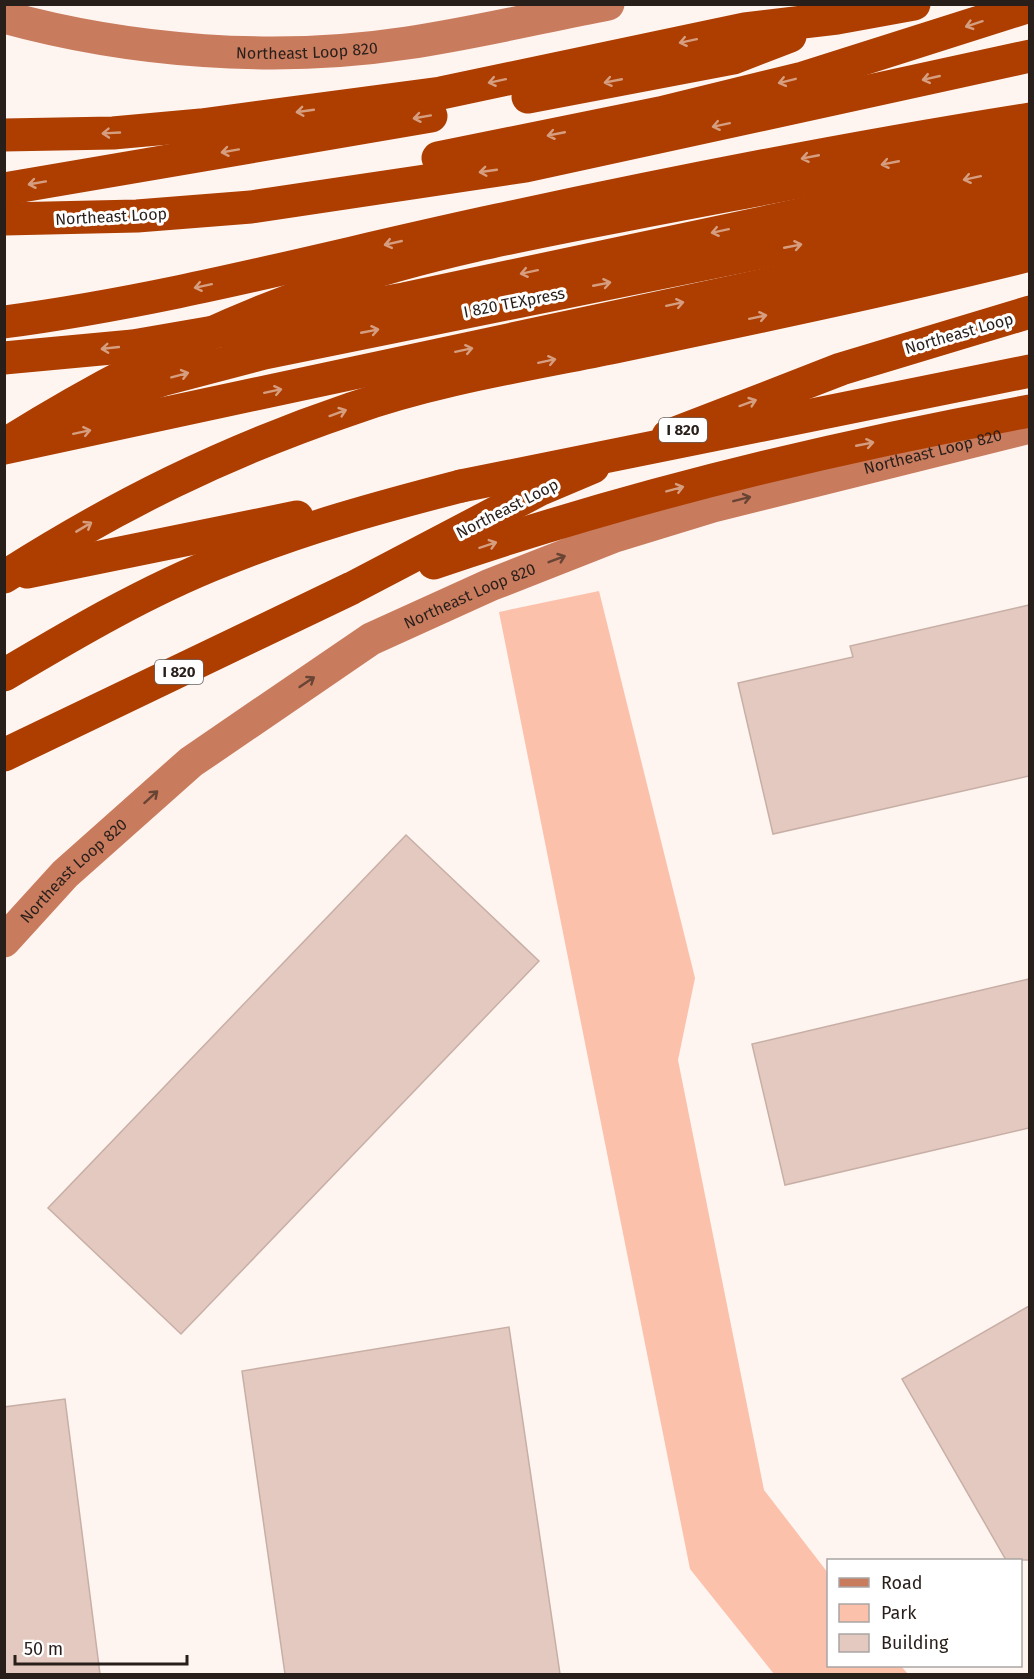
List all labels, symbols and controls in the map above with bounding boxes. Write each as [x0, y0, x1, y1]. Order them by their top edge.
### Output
one-way arrow [965, 19, 984, 30]
one-way arrow [679, 36, 698, 47]
street label: Northeast Loop 820 [236, 38, 379, 63]
one-way arrow [922, 73, 942, 84]
one-way arrow [488, 76, 507, 87]
one-way arrow [604, 76, 624, 87]
one-way arrow [778, 76, 797, 88]
one-way arrow [295, 106, 315, 117]
one-way arrow [412, 112, 432, 123]
one-way arrow [711, 120, 731, 131]
one-way arrow [101, 127, 121, 138]
one-way arrow [547, 129, 567, 140]
one-way arrow [220, 146, 240, 157]
one-way arrow [801, 152, 820, 163]
one-way arrow [881, 158, 900, 169]
one-way arrow [479, 166, 499, 177]
one-way arrow [963, 173, 983, 184]
one-way arrow [28, 178, 48, 189]
street label: Northeast Loop [55, 204, 167, 229]
one-way arrow [710, 226, 730, 237]
one-way arrow [384, 238, 403, 250]
one-way arrow [783, 240, 802, 251]
one-way arrow [520, 267, 539, 278]
one-way arrow [592, 278, 611, 289]
one-way arrow [193, 281, 213, 292]
street label: I 820 TEXpress [462, 283, 566, 322]
one-way arrow [665, 298, 684, 310]
street label: Northeast Loop [903, 309, 1016, 358]
one-way arrow [748, 311, 768, 322]
one-way arrow [359, 325, 379, 336]
one-way arrow [101, 343, 121, 354]
one-way arrow [453, 344, 473, 355]
one-way arrow [537, 355, 556, 366]
one-way arrow [170, 369, 189, 380]
one-way arrow [263, 385, 282, 396]
one-way arrow [738, 397, 756, 408]
one-way arrow [328, 407, 347, 418]
road number: I 820 [659, 418, 707, 442]
street label: Northeast Loop 820 [862, 425, 1004, 478]
one-way arrow [73, 426, 92, 438]
one-way arrow [854, 438, 874, 449]
street label: Northeast Loop [453, 475, 561, 542]
one-way arrow [665, 483, 684, 494]
one-way arrow [732, 493, 751, 505]
one-way arrow [75, 521, 92, 533]
one-way arrow [478, 539, 497, 550]
one-way arrow [547, 553, 565, 564]
street label: Northeast Loop 820 [401, 559, 538, 633]
road number: I 820 [155, 660, 203, 684]
one-way arrow [299, 676, 315, 688]
one-way arrow [143, 790, 158, 804]
street label: Northeast Loop 820 [16, 815, 131, 927]
legend [827, 1559, 1022, 1667]
text: Road [881, 1572, 923, 1594]
text: Park [881, 1602, 917, 1624]
scale bar [15, 1628, 188, 1666]
text: Building [881, 1632, 949, 1654]
text: 50 m [24, 1638, 63, 1660]

